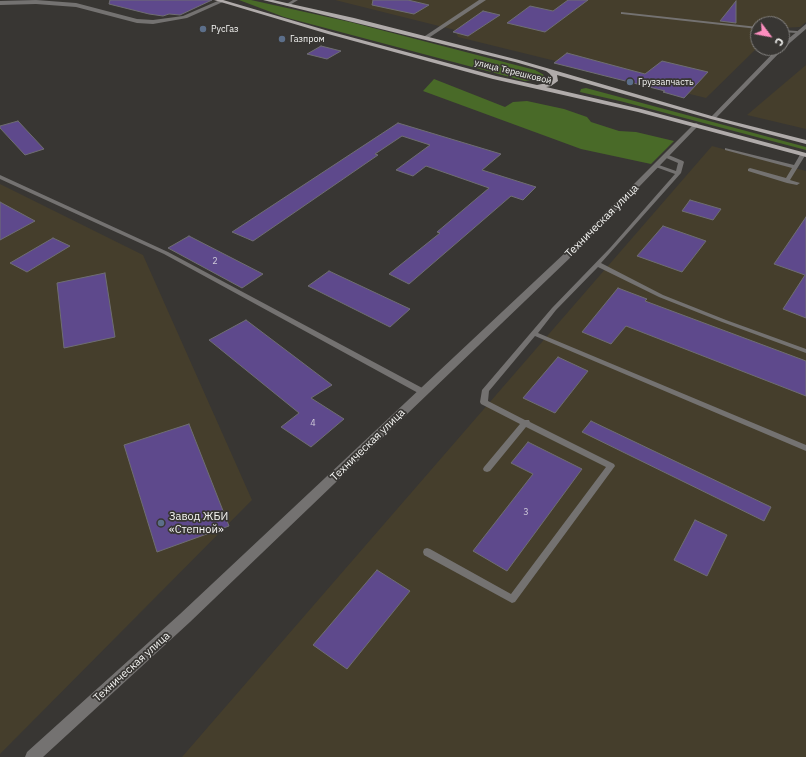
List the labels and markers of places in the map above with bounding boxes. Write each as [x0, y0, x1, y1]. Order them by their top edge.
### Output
marker: РусГаз [198, 24, 208, 34]
place label: РусГаз [211, 24, 239, 34]
marker: Газпром [277, 34, 287, 44]
place label: Газпром [290, 34, 325, 44]
marker: Груззапчасть [625, 77, 635, 87]
place label: Груззапчасть [638, 77, 694, 87]
place label: Завод ЖБИ «Степной» [169, 510, 228, 536]
marker: Завод ЖБИ «Степной» [156, 518, 166, 528]

